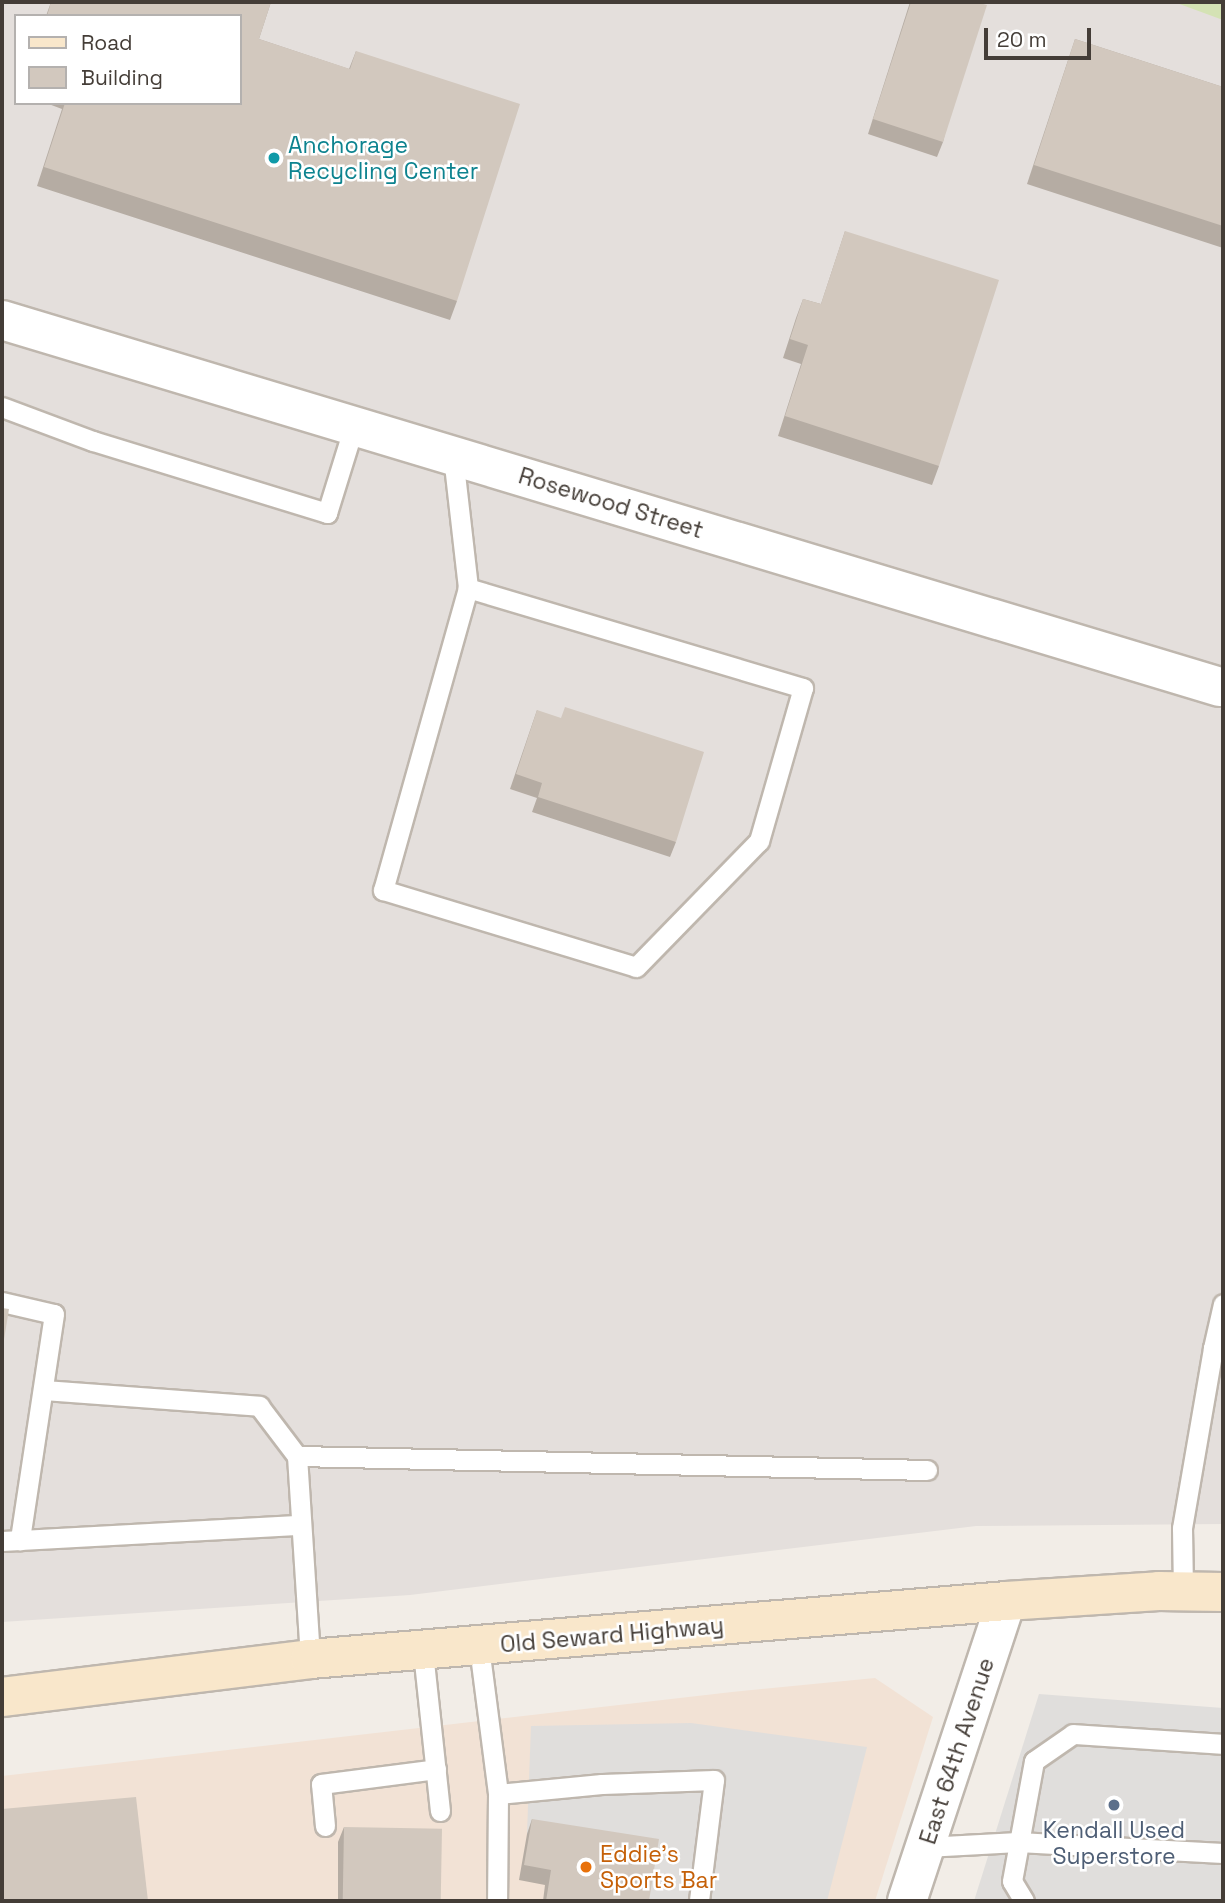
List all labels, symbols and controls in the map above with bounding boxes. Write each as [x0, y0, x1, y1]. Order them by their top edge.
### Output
legend [14, 14, 242, 105]
scale bar [987, 14, 1094, 58]
text: 20 m [997, 26, 1047, 53]
text: Road [81, 29, 133, 56]
text: Building [81, 64, 163, 91]
place label: Anchorage Recycling Center [288, 131, 478, 185]
marker: Anchorage Recycling Center [266, 150, 282, 166]
street label: Rosewood Street [515, 462, 707, 544]
street label: Old Seward Highway [499, 1611, 725, 1659]
street label: East 64th Avenue [914, 1654, 1000, 1848]
marker: Kendall Used Superstore [1106, 1797, 1122, 1813]
place label: Kendall Used Superstore [1043, 1816, 1185, 1870]
place label: Eddie's Sports Bar [600, 1840, 718, 1894]
marker: Eddie's Sports Bar [578, 1859, 594, 1875]

